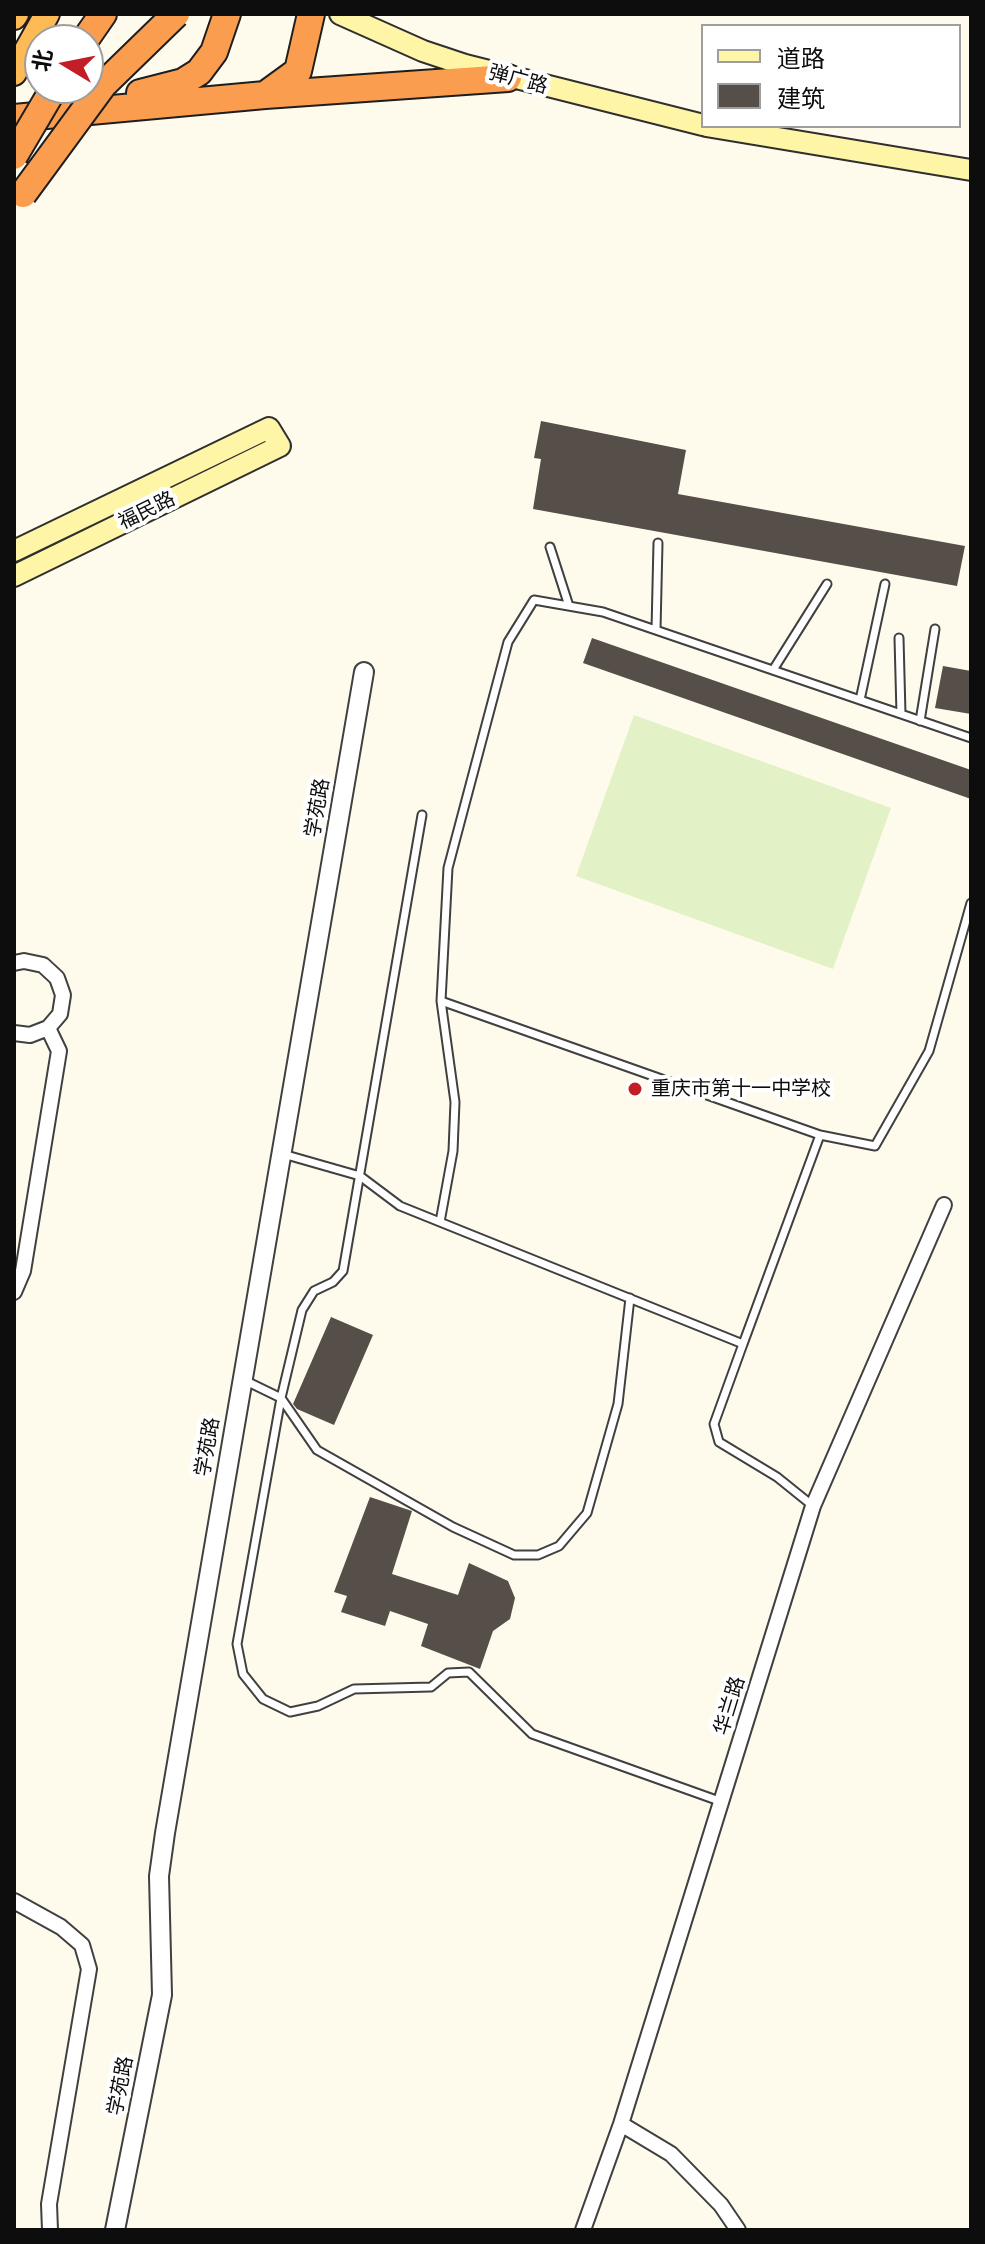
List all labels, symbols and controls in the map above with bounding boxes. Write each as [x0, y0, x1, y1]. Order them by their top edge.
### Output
north arrow [24, 24, 104, 104]
legend [701, 24, 961, 128]
text: 道路 [777, 43, 825, 74]
text: 北 [27, 47, 58, 73]
street label: 弹广路 [486, 61, 550, 99]
text: 建筑 [777, 83, 825, 114]
street label: 福民路 [115, 487, 179, 535]
street label: 学苑路 [301, 776, 335, 840]
place label: 重庆市第十一中学校 [651, 1077, 831, 1101]
marker: 重庆市第十一中学校 [626, 1080, 644, 1098]
street label: 学苑路 [191, 1415, 225, 1479]
street label: 华兰路 [710, 1674, 750, 1738]
street label: 学苑路 [103, 2054, 139, 2118]

